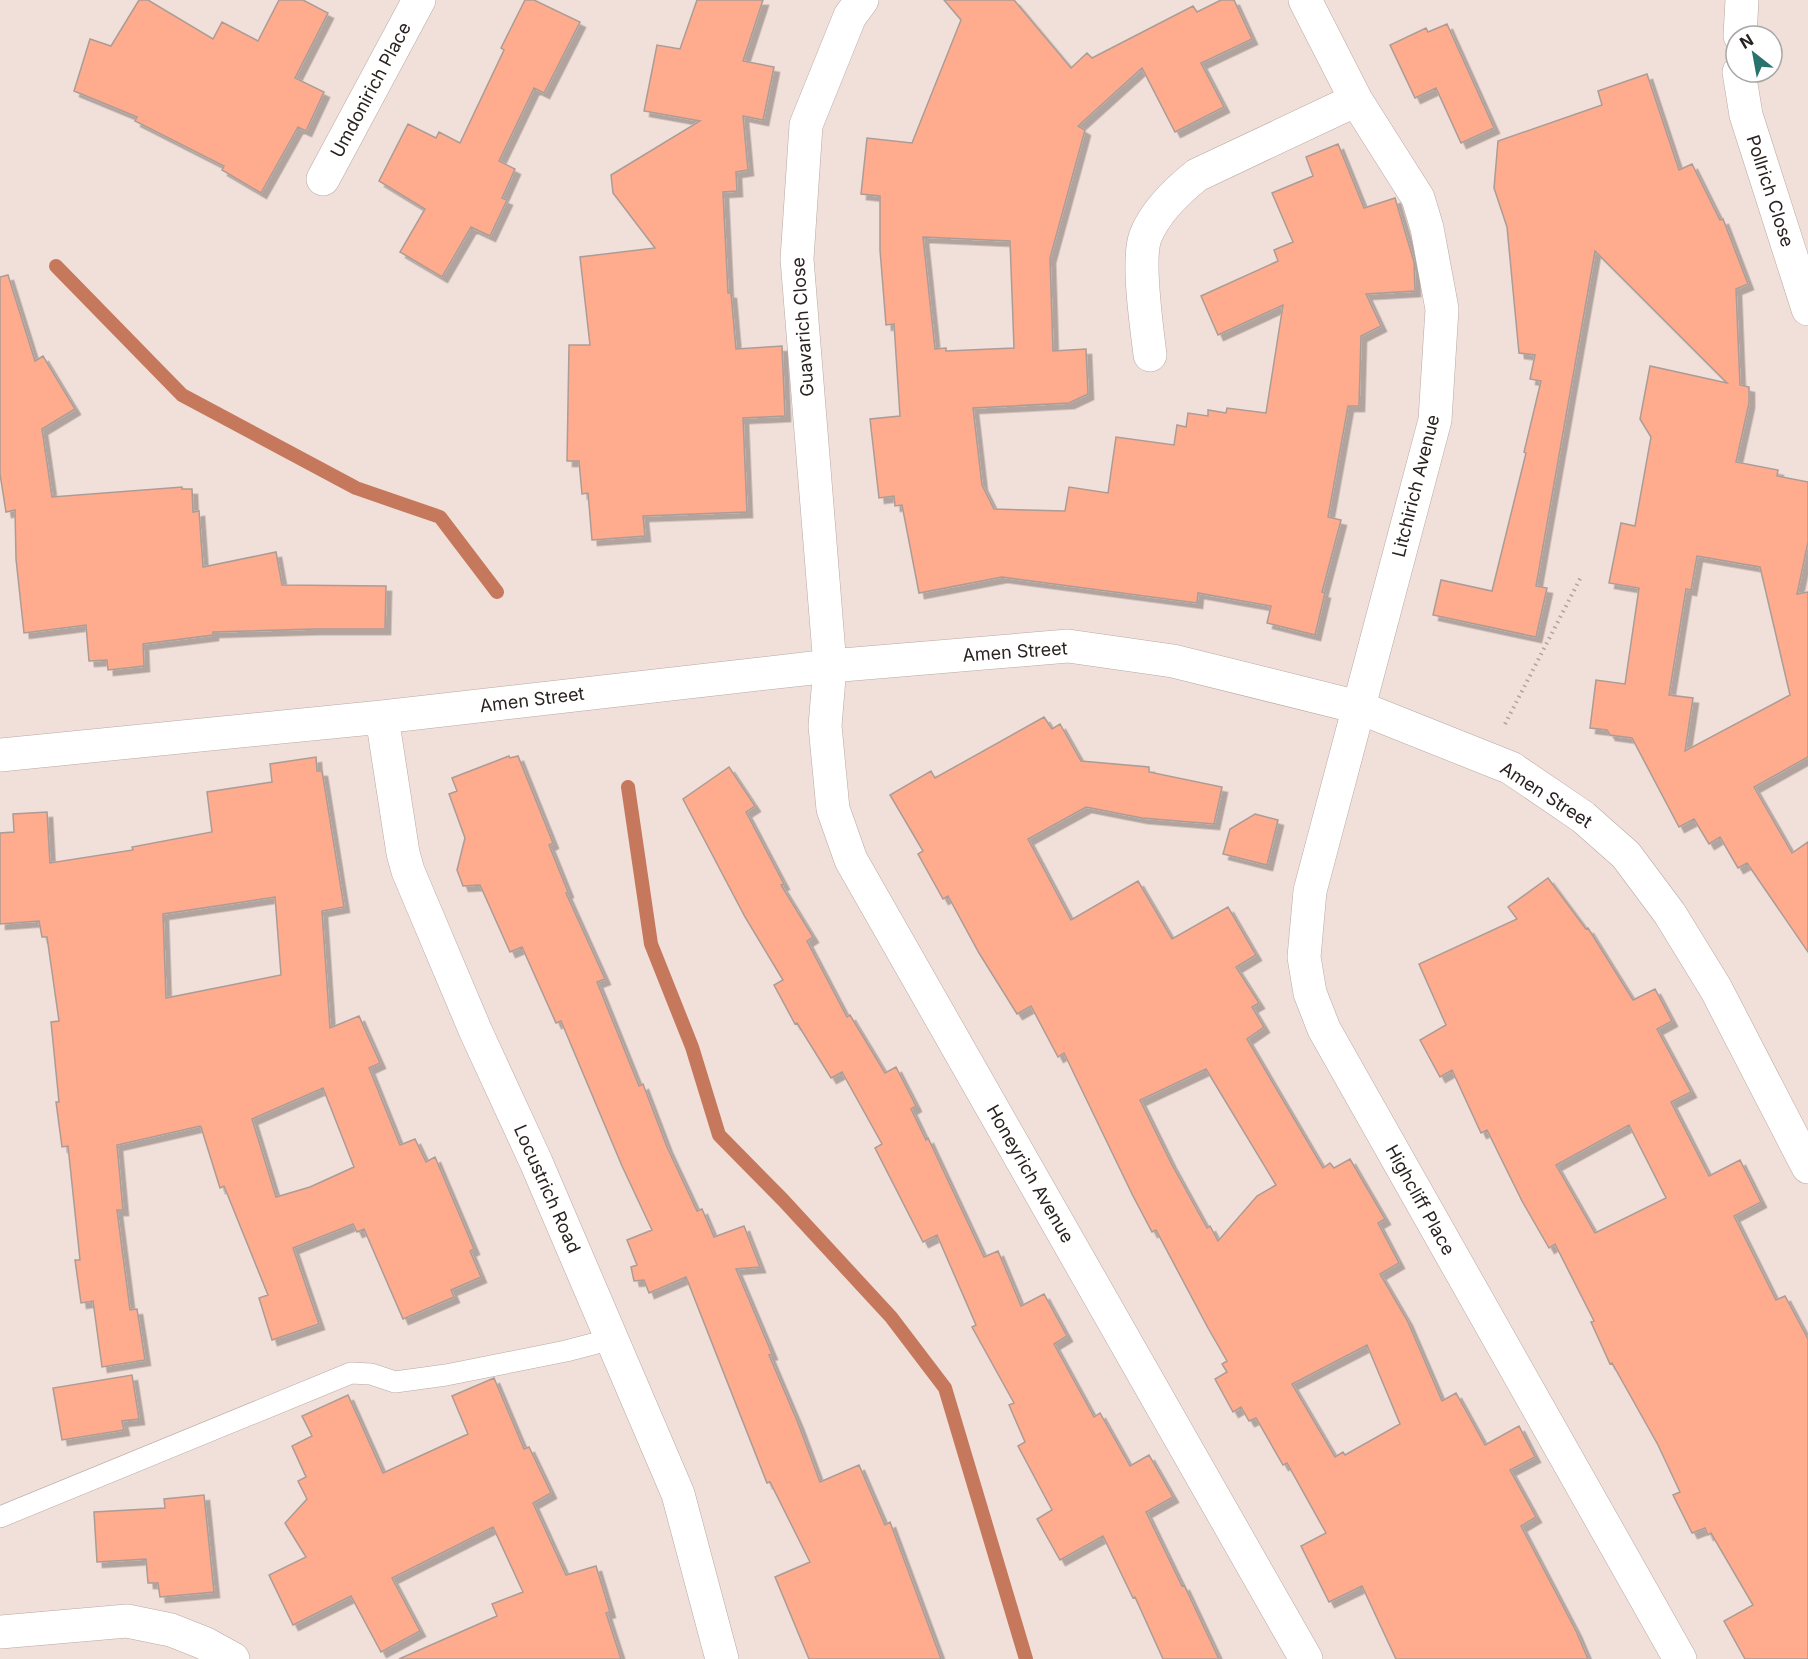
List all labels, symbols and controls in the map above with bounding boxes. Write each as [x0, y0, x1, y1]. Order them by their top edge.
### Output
street label: Umdonirich Place [326, 19, 415, 161]
north arrow [1724, 24, 1784, 84]
text: N [1736, 29, 1757, 53]
street label: Pollrich Close [1742, 132, 1798, 250]
street label: Guavarich Close [787, 257, 818, 397]
street label: Litchirich Avenue [1388, 412, 1443, 559]
street label: Amen Street [962, 637, 1068, 666]
street label: Amen Street [478, 683, 586, 716]
street label: Amen Street [1496, 757, 1596, 832]
street label: Honeyrich Avenue [982, 1101, 1078, 1246]
street label: Locustrich Road [510, 1121, 585, 1256]
street label: Highcliff Place [1381, 1141, 1459, 1259]

